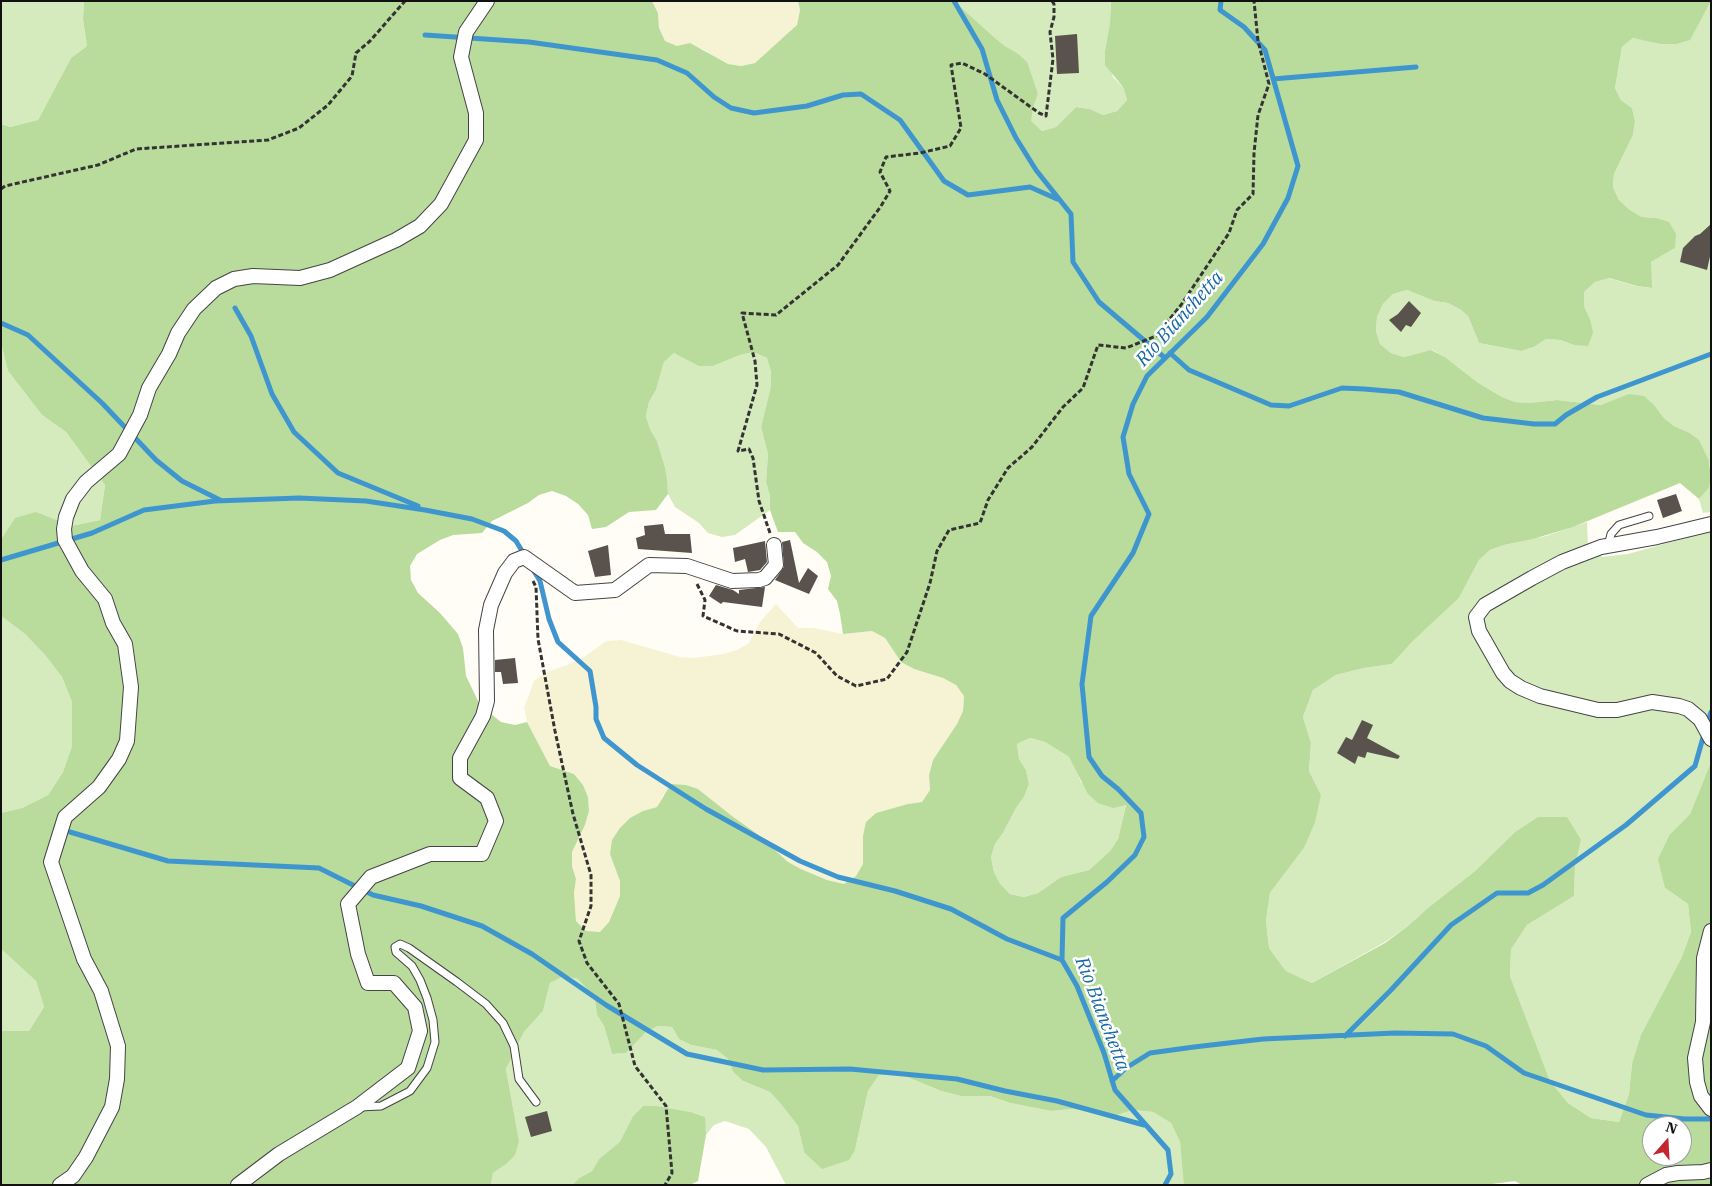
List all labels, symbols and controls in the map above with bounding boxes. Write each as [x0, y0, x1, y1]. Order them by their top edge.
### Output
water label: Rio Bianchetta [1131, 267, 1229, 371]
water label: Rio Bianchetta [1070, 954, 1134, 1074]
north arrow [1642, 1116, 1692, 1166]
text: N [1663, 1117, 1680, 1138]

